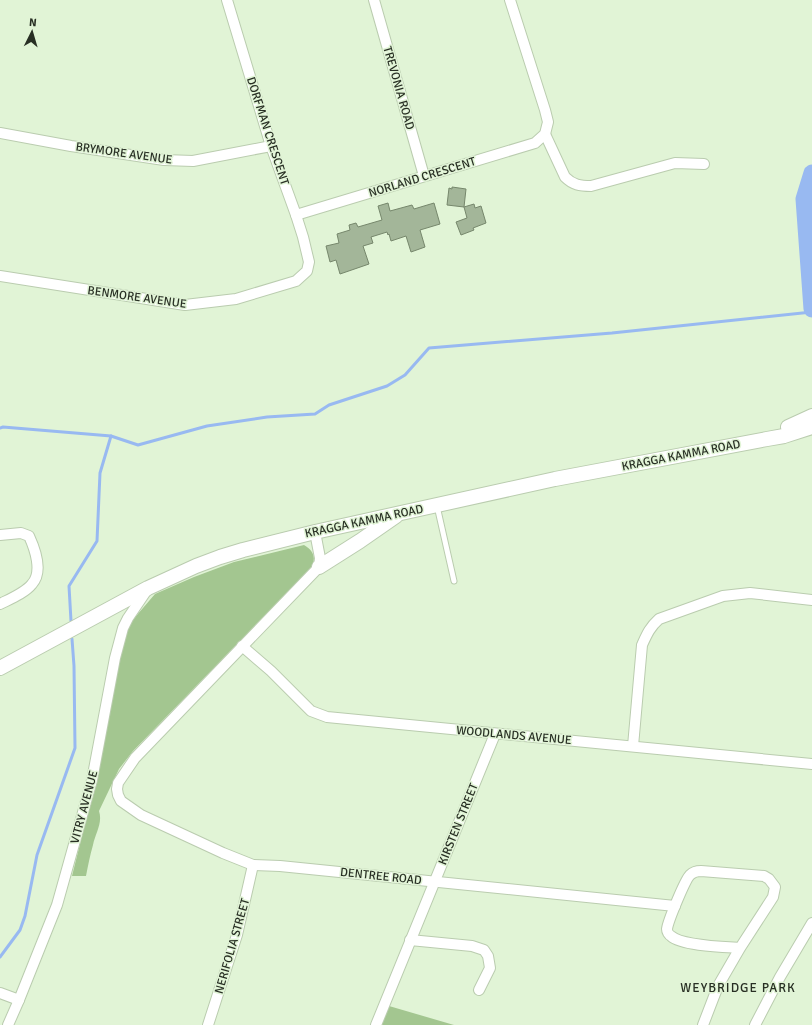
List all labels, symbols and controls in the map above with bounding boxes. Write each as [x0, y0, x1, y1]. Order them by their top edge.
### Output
north arrow [12, 12, 52, 52]
text: N [28, 16, 37, 29]
street label: TREVONIA ROAD [379, 45, 418, 132]
street label: DORFMAN CRESCENT [243, 75, 292, 187]
street label: BRYMORE AVENUE [75, 139, 173, 168]
street label: NORLAND CRESCENT [367, 154, 478, 201]
street label: BENMORE AVENUE [86, 283, 188, 312]
street label: KRAGGA KAMMA ROAD [620, 437, 742, 474]
street label: KRAGGA KAMMA ROAD [304, 502, 425, 541]
street label: WOODLANDS AVENUE [456, 723, 572, 748]
street label: VITRY AVENUE [67, 769, 102, 845]
street label: KIRSTEN STREET [435, 781, 482, 867]
street label: DENTREE ROAD [339, 865, 423, 888]
street label: NERIFOLIA STREET [212, 897, 253, 995]
district label: WEYBRIDGE PARK [680, 980, 796, 996]

